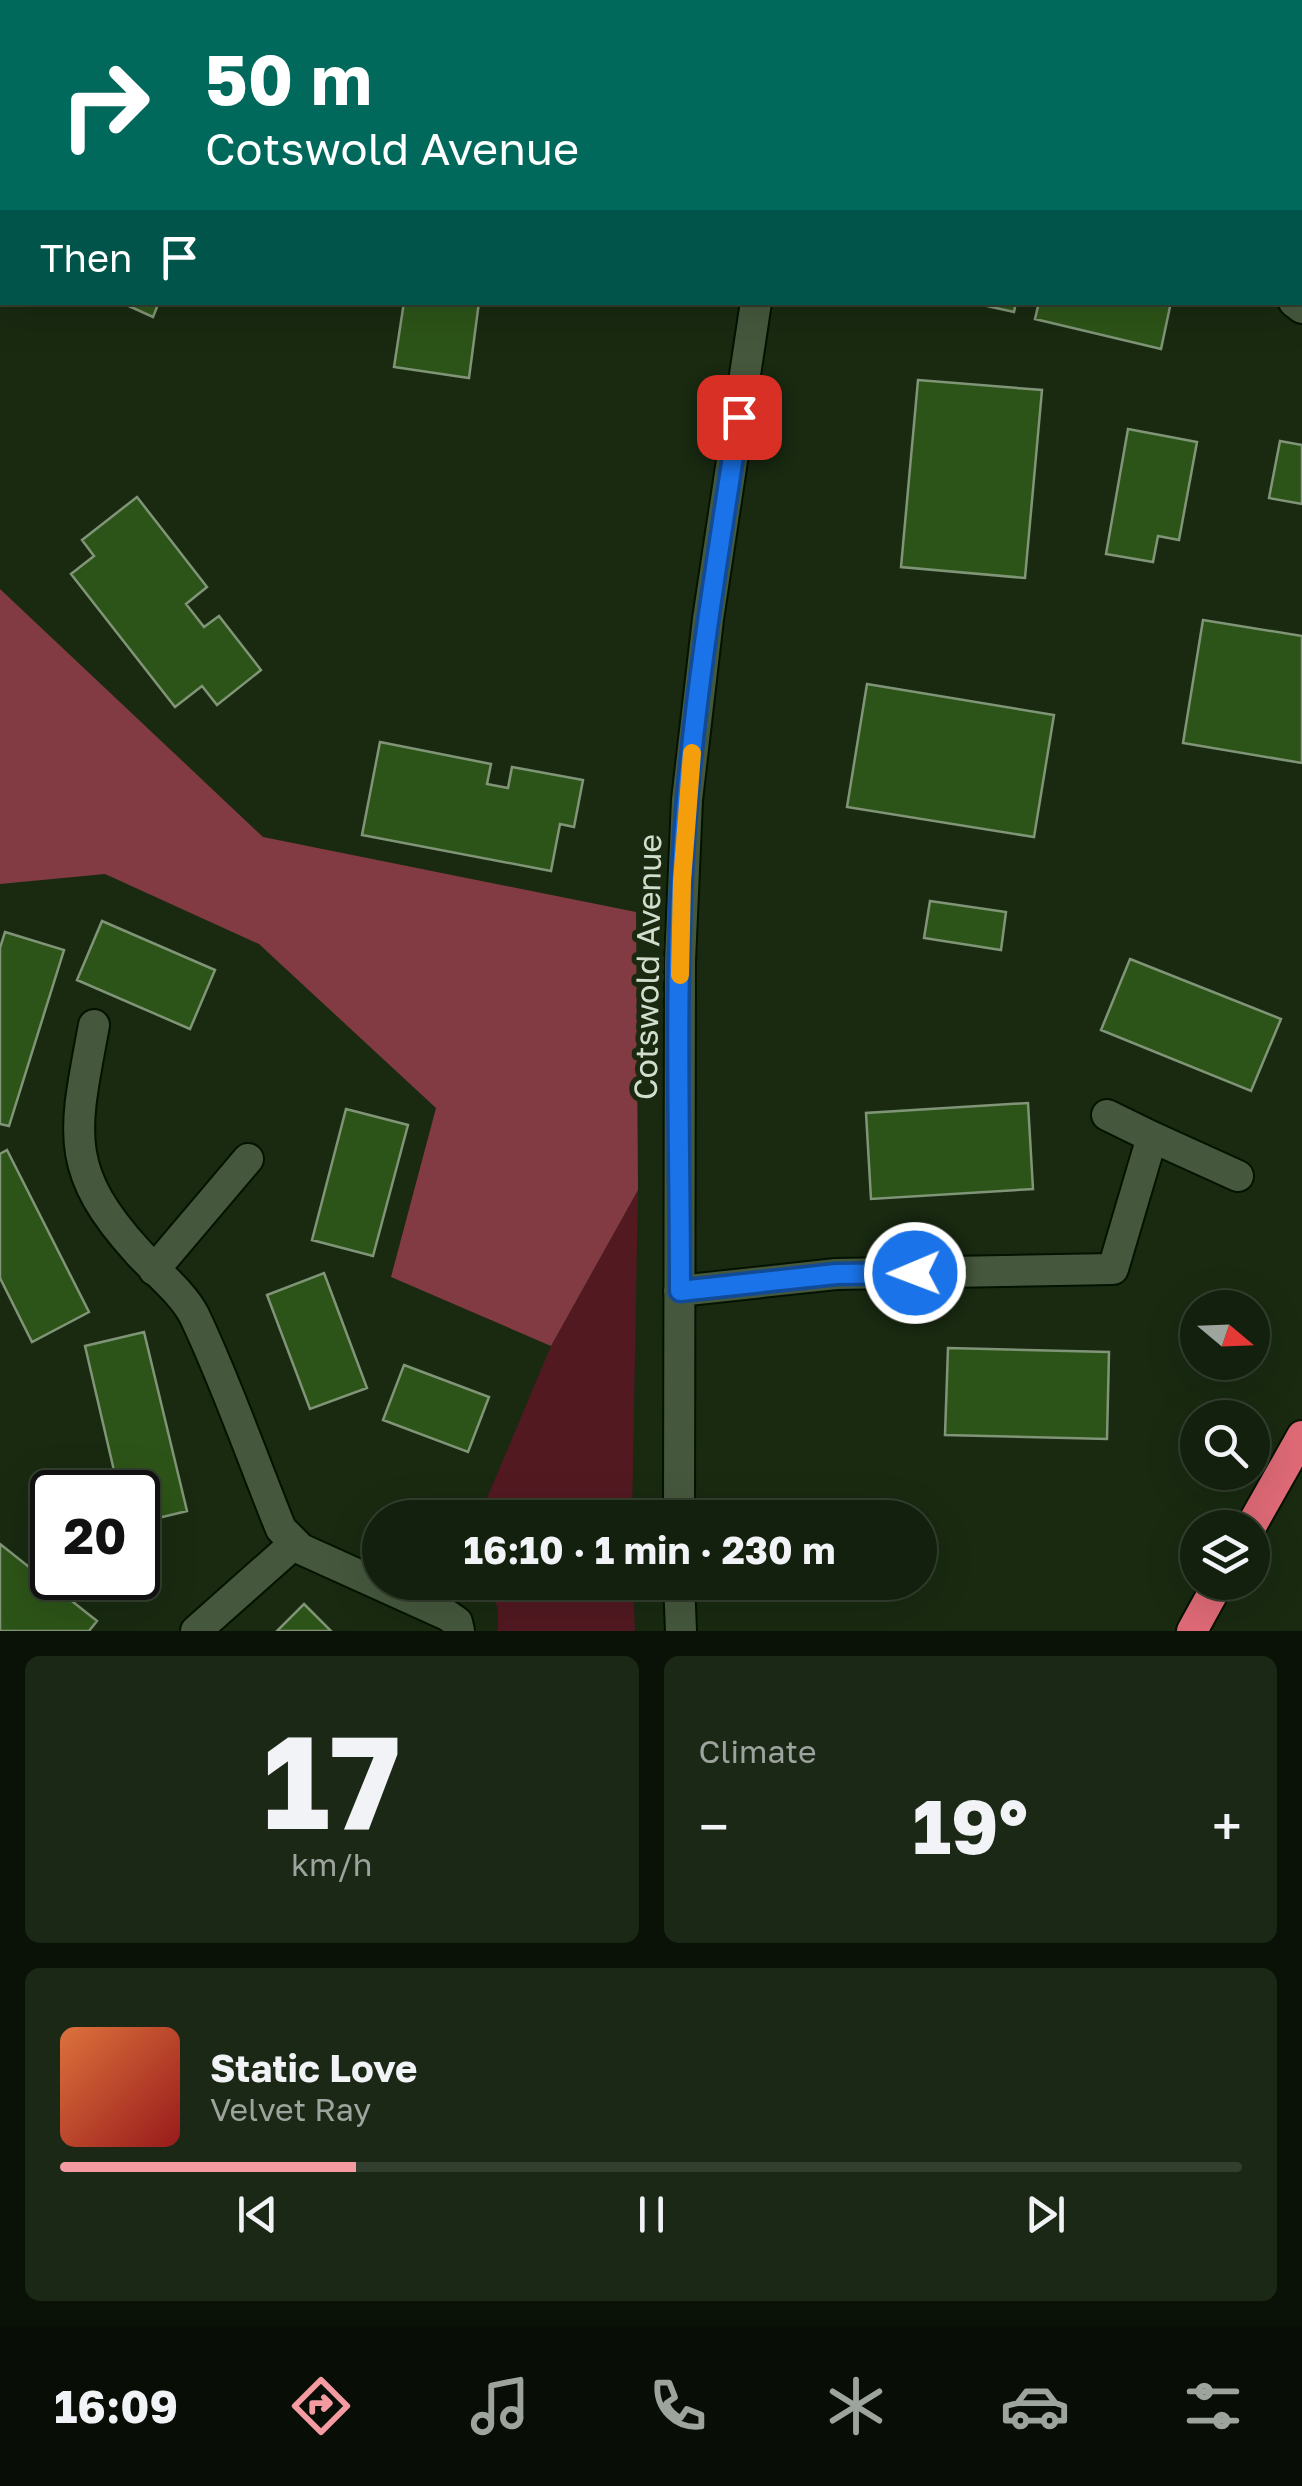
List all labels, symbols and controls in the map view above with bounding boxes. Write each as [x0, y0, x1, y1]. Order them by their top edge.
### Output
text: 50 m [205, 36, 372, 120]
icon: right [40, 40, 170, 170]
text: Cotswold Avenue [205, 121, 579, 175]
icon: arrive [152, 230, 207, 285]
text: Then [40, 235, 132, 280]
pin [697, 375, 782, 460]
icon: arrive [712, 390, 767, 445]
street label: Cotswold Avenue [626, 834, 668, 1100]
position arrow [863, 1221, 967, 1325]
north arrow [1180, 1290, 1270, 1380]
map controls [1180, 1290, 1270, 1600]
button: search [1180, 1400, 1270, 1490]
speed limit sign: 20 [30, 1470, 160, 1600]
button: layers [1180, 1510, 1270, 1600]
text: 16:10 · 1 min · 230 m [464, 1527, 835, 1572]
text: 17 [263, 1702, 401, 1858]
text: Climate [699, 1732, 817, 1770]
text: 19° [912, 1780, 1028, 1871]
text: − [699, 1793, 729, 1859]
text: + [1212, 1793, 1242, 1859]
text: km/h [291, 1845, 372, 1883]
text: Static Love [210, 2045, 417, 2090]
text: Velvet Ray [210, 2090, 371, 2128]
icon: previous [230, 2187, 285, 2242]
icon: pause [624, 2187, 679, 2242]
icon: next [1018, 2187, 1073, 2242]
icon: directions [286, 2371, 356, 2441]
icon: music [465, 2371, 535, 2441]
icon: phone [643, 2371, 713, 2441]
icon: climate [821, 2371, 891, 2441]
icon: car [1000, 2371, 1070, 2441]
icon: filters [1178, 2371, 1248, 2441]
text: 16:09 [54, 2379, 178, 2433]

